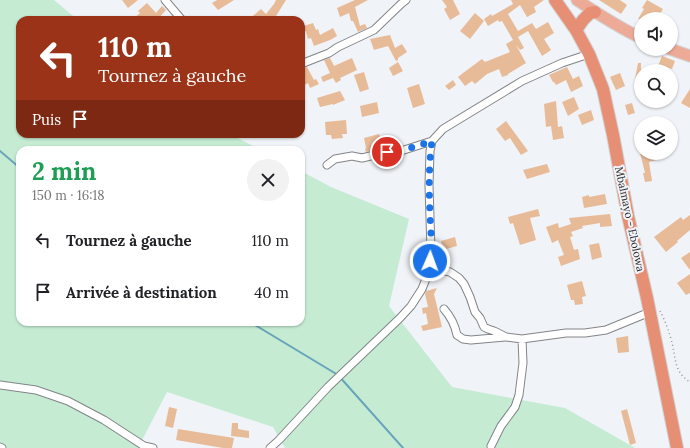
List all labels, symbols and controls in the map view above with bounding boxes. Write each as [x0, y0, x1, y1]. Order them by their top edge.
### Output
map controls [634, 12, 678, 160]
button: sound [634, 12, 678, 56]
text: 110 m [98, 29, 172, 65]
icon: left [32, 32, 84, 84]
text: Tournez à gauche [98, 64, 246, 87]
button: search [634, 64, 678, 108]
icon: arrive [69, 108, 91, 130]
text: Puis [32, 110, 61, 129]
button: layers [634, 116, 678, 160]
pin [370, 135, 404, 169]
icon: arrive [376, 141, 398, 163]
text: 2 min [32, 156, 96, 187]
button: close [247, 159, 289, 201]
street label: Mbalmayo - Ebolowa [612, 165, 648, 273]
text: 150 m · 16:18 [32, 187, 105, 204]
icon: left [32, 229, 54, 251]
text: Tournez à gauche [66, 231, 192, 250]
text: 110 m [251, 231, 289, 250]
position arrow [409, 240, 451, 282]
icon: arrive [32, 281, 54, 303]
text: Arrivée à destination [66, 283, 217, 302]
text: 40 m [254, 283, 289, 302]

